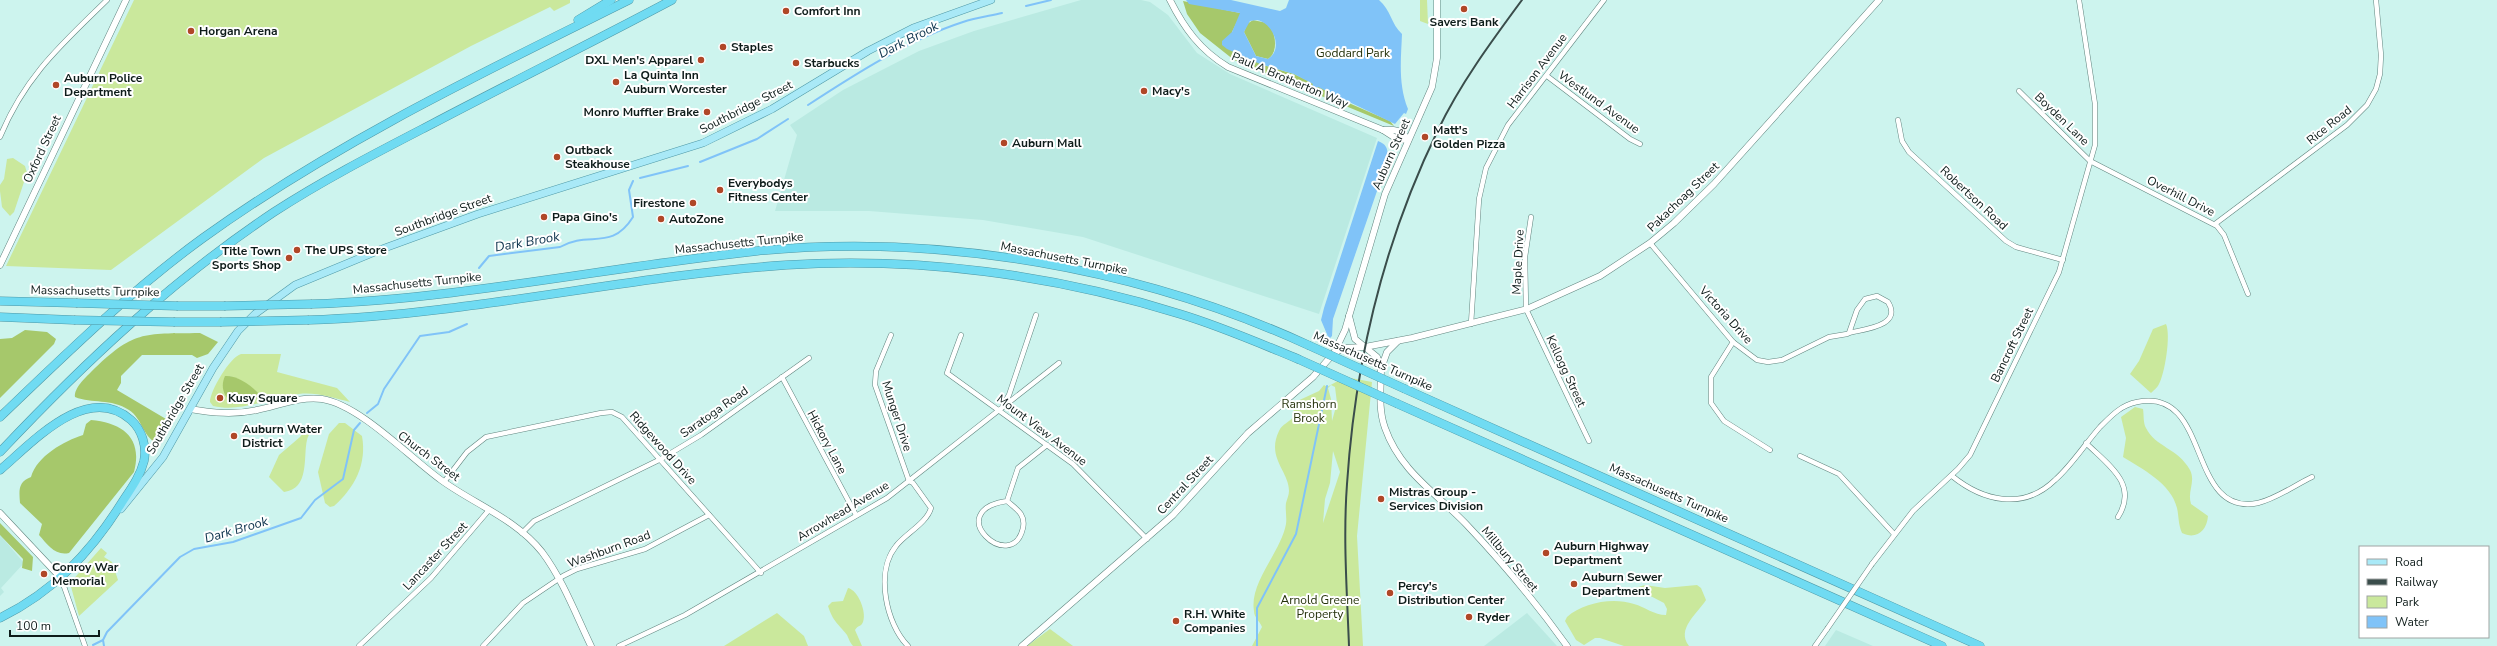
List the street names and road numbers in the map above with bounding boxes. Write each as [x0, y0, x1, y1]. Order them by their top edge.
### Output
street label: Harrison Avenue [1504, 30, 1570, 112]
street label: Paul A Brotherton Way [1229, 48, 1352, 112]
street label: Westlund Avenue [1555, 67, 1643, 137]
street label: Southbridge Street [697, 76, 796, 137]
street label: Boyden Lane [2031, 89, 2093, 149]
street label: Rice Road [2303, 102, 2355, 148]
street label: Oxford Street [19, 112, 65, 185]
street label: Auburn Street [1368, 115, 1414, 192]
street label: Pakachoag Street [1644, 158, 1723, 235]
street label: Robertson Road [1937, 162, 2011, 234]
street label: Overhill Drive [2144, 172, 2218, 220]
street label: Southbridge Street [392, 190, 494, 240]
street label: Massachusetts Turnpike [674, 228, 804, 258]
street label: Maple Drive [1508, 229, 1528, 295]
street label: Massachusetts Turnpike [999, 238, 1129, 278]
street label: Massachusetts Turnpike [352, 268, 482, 298]
street label: Massachusetts Turnpike [30, 282, 160, 300]
street label: Victoria Drive [1695, 282, 1756, 347]
street label: Bancroft Street [1987, 304, 2037, 385]
street label: Massachusetts Turnpike [1311, 327, 1435, 395]
street label: Kellogg Street [1542, 333, 1590, 410]
street label: Southbridge Street [143, 360, 208, 457]
street label: Munger Drive [878, 379, 916, 453]
street label: Saratoga Road [677, 383, 751, 441]
street label: Mount View Avenue [994, 391, 1090, 469]
street label: Hickory Lane [804, 407, 850, 477]
street label: Ridgewood Drive [626, 408, 700, 488]
street label: Church Street [395, 427, 464, 485]
street label: Central Street [1154, 452, 1217, 518]
street label: Massachusetts Turnpike [1607, 459, 1731, 527]
street label: Arrowhead Avenue [794, 477, 892, 545]
street label: Lancaster Street [399, 518, 471, 594]
street label: Millbury Street [1478, 523, 1543, 596]
street label: Washburn Road [565, 527, 653, 571]

